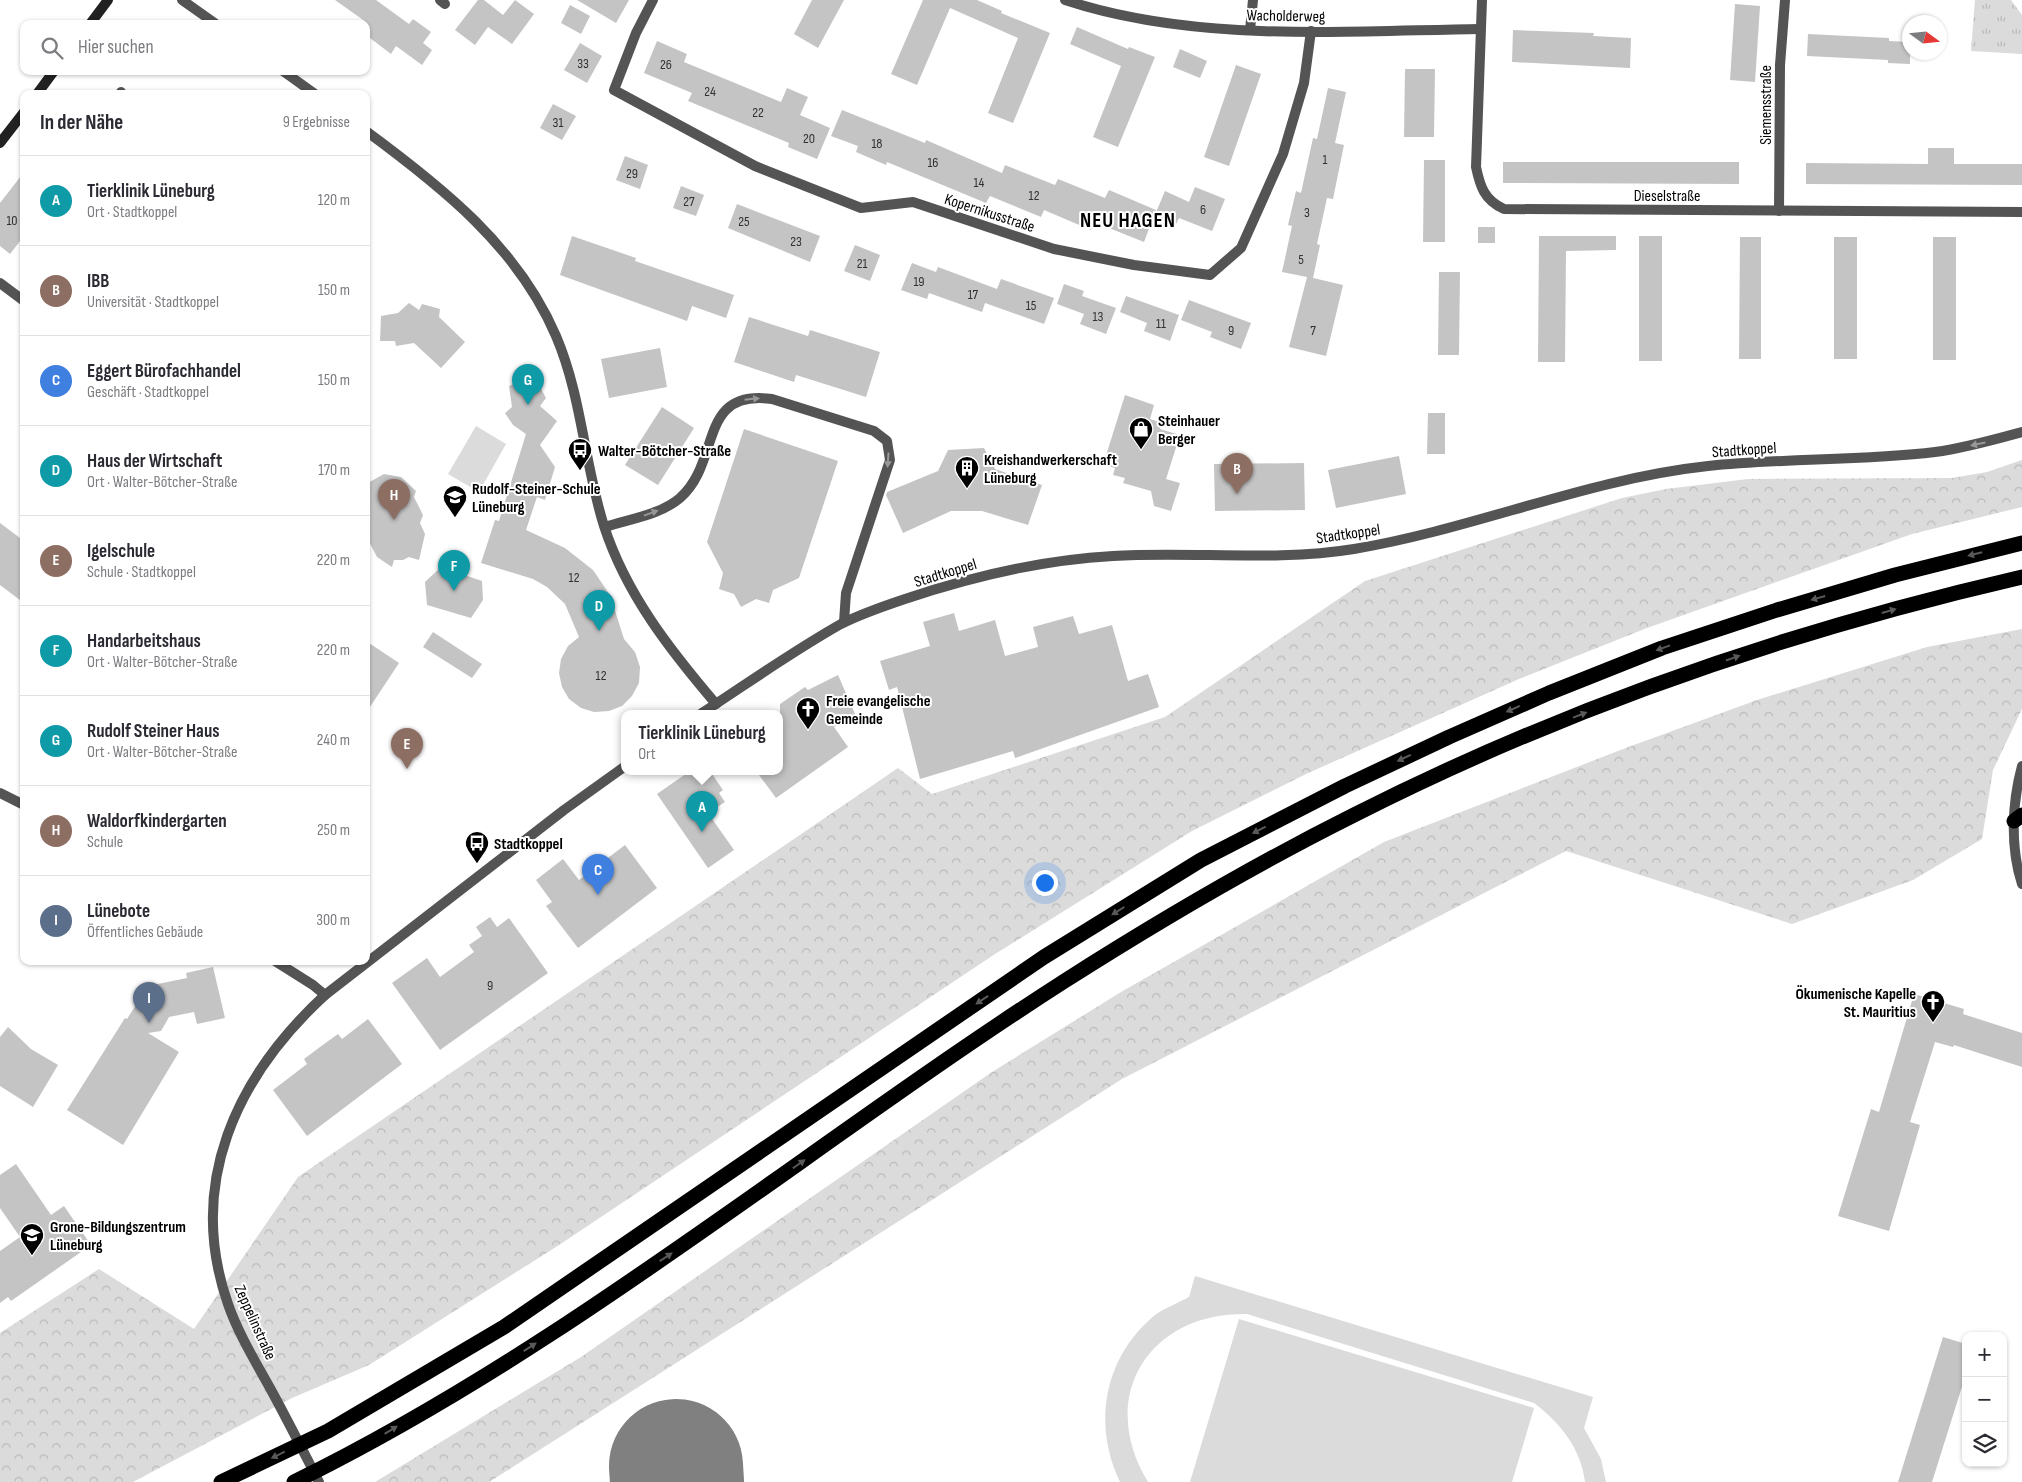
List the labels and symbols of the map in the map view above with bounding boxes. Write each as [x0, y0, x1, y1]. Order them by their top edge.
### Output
street label: Wacholderweg [1246, 6, 1325, 27]
north arrow [1902, 15, 1947, 60]
house number: 33 [577, 55, 589, 72]
house number: 26 [660, 56, 672, 73]
street label: Siemensstraße [1757, 65, 1776, 145]
house number: 24 [704, 83, 716, 100]
house number: 22 [752, 104, 764, 121]
house number: 31 [553, 114, 563, 131]
house number: 20 [803, 130, 815, 147]
house number: 18 [871, 135, 883, 152]
house number: 1 [1323, 151, 1328, 168]
house number: 16 [927, 154, 939, 171]
house number: 29 [626, 165, 638, 182]
house number: 14 [974, 174, 985, 191]
house number: 12 [1029, 187, 1040, 204]
street label: Dieselstraße [1634, 187, 1700, 206]
street label: Kopernikusstraße [942, 190, 1037, 237]
house number: 27 [683, 193, 695, 210]
house number: 6 [1200, 201, 1206, 218]
house number: 3 [1304, 204, 1310, 221]
district label: NEU HAGEN [1080, 208, 1176, 233]
house number: 10 [6, 212, 18, 229]
house number: 25 [738, 213, 750, 230]
house number: 23 [790, 233, 802, 250]
house number: 5 [1298, 251, 1304, 268]
house number: 21 [857, 255, 867, 272]
house number: 19 [913, 273, 925, 290]
house number: 17 [968, 286, 979, 303]
house number: 15 [1026, 297, 1037, 314]
house number: 13 [1093, 308, 1104, 325]
house number: 11 [1156, 315, 1166, 332]
house number: 9 [1228, 322, 1234, 339]
house number: 7 [1310, 322, 1316, 339]
pin: G [512, 364, 544, 405]
one-way arrow [744, 395, 760, 403]
place label: Steinhauer Berger [1158, 412, 1220, 449]
shop icon: Steinhauer Berger [1128, 416, 1154, 450]
bus stop icon: Walter-Bötcher-Straße [567, 437, 593, 471]
street label: Stadtkoppel [1711, 439, 1777, 462]
one-way arrow [1970, 440, 1986, 448]
place label: Walter-Bötcher-Straße [598, 442, 731, 461]
place label: Kreishandwerkerschaft Lüneburg [984, 451, 1117, 488]
one-way arrow [884, 453, 892, 469]
pin: B [1221, 453, 1253, 494]
building icon: Kreishandwerkerschaft Lüneburg [954, 455, 980, 489]
pin: H [378, 479, 410, 520]
place label: Rudolf-Steiner-Schule Lüneburg [472, 480, 601, 517]
school or university icon: Rudolf-Steiner-Schule Lüneburg [442, 484, 468, 518]
one-way arrow [644, 508, 658, 516]
street label: Stadtkoppel [1315, 521, 1381, 548]
pin: F [438, 550, 470, 591]
one-way arrow [1967, 551, 1982, 559]
street label: Stadtkoppel [912, 555, 979, 592]
house number: 12 [569, 569, 580, 586]
pin: D [583, 590, 615, 631]
one-way arrow [1810, 594, 1825, 602]
one-way arrow [1881, 607, 1896, 615]
one-way arrow [1656, 645, 1671, 652]
one-way arrow [1726, 654, 1741, 661]
house number: 12 [596, 667, 607, 684]
place label: Freie evangelische Gemeinde [826, 692, 931, 729]
church icon: Freie evangelische Gemeinde [795, 696, 821, 730]
one-way arrow [1506, 706, 1520, 714]
one-way arrow [1573, 710, 1588, 718]
pin: E [391, 728, 423, 769]
one-way arrow [1397, 754, 1412, 762]
pin: A [686, 791, 718, 832]
one-way arrow [1252, 826, 1266, 834]
bus stop icon: Stadtkoppel [464, 830, 490, 864]
place label: Stadtkoppel [494, 835, 563, 854]
pin: C [582, 854, 614, 895]
your location [1032, 870, 1058, 896]
one-way arrow [1112, 907, 1125, 916]
house number: 9 [487, 977, 493, 994]
pin: I [133, 982, 165, 1023]
place label: Ökumenische Kapelle St. Mauritius [1795, 985, 1916, 1022]
church icon: Ökumenische Kapelle St. Mauritius [1920, 989, 1946, 1023]
one-way arrow [975, 995, 989, 1005]
one-way arrow [792, 1159, 806, 1169]
place label: Grone-Bildungszentrum Lüneburg [50, 1218, 186, 1255]
school or university icon: Grone-Bildungszentrum Lüneburg [19, 1222, 45, 1256]
one-way arrow [659, 1253, 672, 1262]
street label: Zeppelinstraße [230, 1282, 280, 1363]
one-way arrow [523, 1342, 537, 1351]
one-way arrow [384, 1426, 397, 1435]
one-way arrow [271, 1451, 285, 1459]

